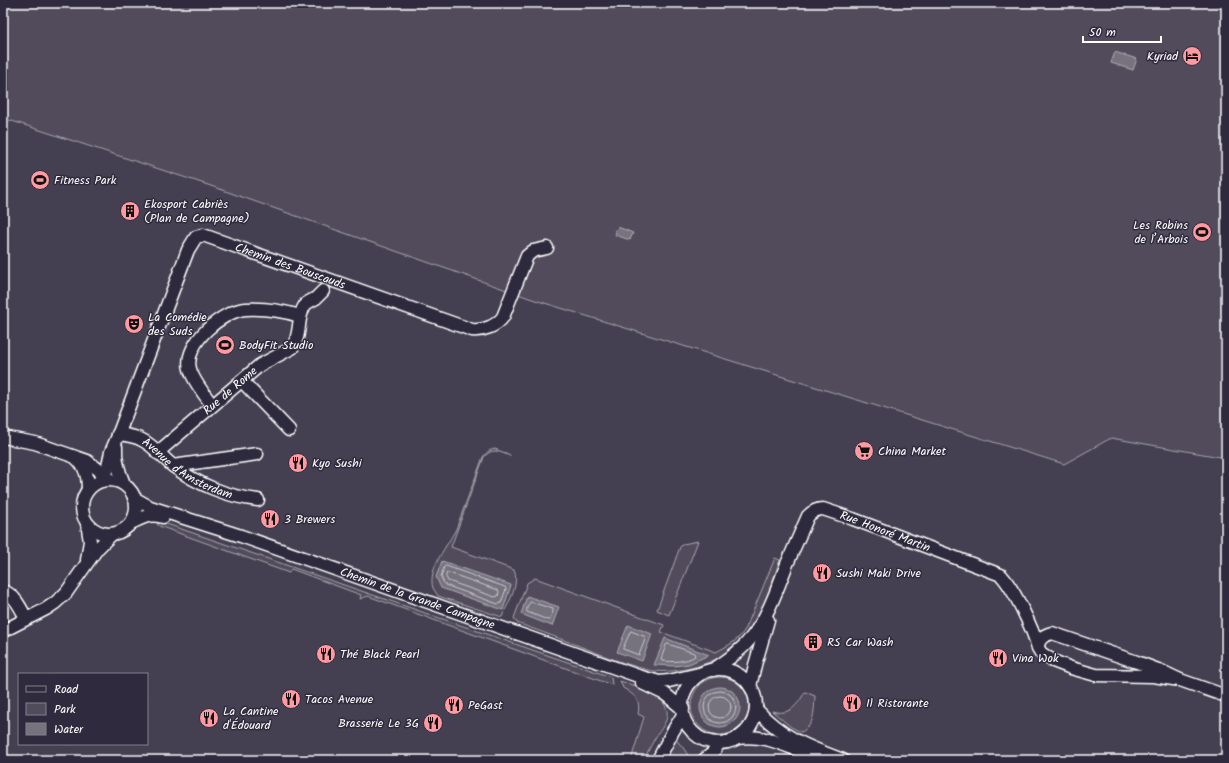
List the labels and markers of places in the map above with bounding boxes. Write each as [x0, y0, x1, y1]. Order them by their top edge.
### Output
hotel icon: Kyriad [1181, 45, 1203, 67]
place label: Kyriad [1147, 47, 1179, 66]
sports icon: Fitness Park [29, 169, 51, 191]
place label: Fitness Park [54, 171, 117, 190]
place label: Ekosport Cabriès (Plan de Campagne) [144, 195, 250, 228]
building icon: Ekosport Cabriès (Plan de Campagne) [119, 200, 141, 222]
place label: Les Robins de l’Arbois [1133, 216, 1188, 249]
sports icon: Les Robins de l’Arbois [1191, 221, 1213, 243]
place label: La Comédie des Suds [148, 308, 207, 341]
theatre icon: La Comédie des Suds [123, 313, 145, 335]
sports icon: BodyFit Studio [214, 334, 236, 356]
place label: BodyFit Studio [239, 336, 313, 355]
supermarket icon: China Market [853, 440, 875, 462]
place label: China Market [878, 442, 946, 461]
restaurant icon: Kyo Sushi [287, 452, 309, 474]
place label: Kyo Sushi [312, 454, 363, 473]
restaurant icon: 3 Brewers [259, 508, 281, 530]
place label: 3 Brewers [284, 510, 335, 529]
restaurant icon: Sushi Maki Drive [811, 562, 833, 584]
place label: Sushi Maki Drive [836, 564, 921, 583]
building icon: RS Car Wash [802, 631, 824, 653]
place label: RS Car Wash [827, 633, 893, 652]
restaurant icon: Thé Black Pearl [315, 643, 337, 665]
place label: Thé Black Pearl [340, 645, 419, 664]
restaurant icon: Vina Wok [987, 647, 1009, 669]
place label: Vina Wok [1012, 649, 1059, 668]
restaurant icon: Tacos Avenue [280, 688, 302, 710]
place label: Tacos Avenue [305, 690, 374, 709]
restaurant icon: Il Ristorante [841, 692, 863, 714]
restaurant icon: PeGast [443, 694, 465, 716]
place label: Il Ristorante [866, 694, 929, 713]
place label: PeGast [468, 696, 503, 715]
place label: La Cantine d'Édouard [223, 702, 279, 735]
restaurant icon: La Cantine d'Édouard [198, 707, 220, 729]
restaurant icon: Brasserie Le 3G [422, 712, 444, 734]
place label: Brasserie Le 3G [338, 714, 419, 733]

